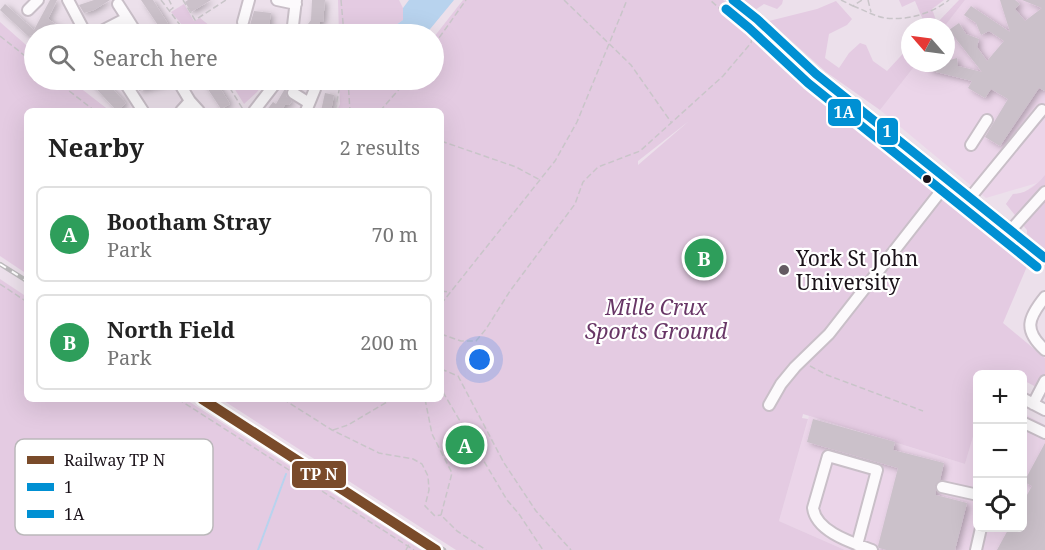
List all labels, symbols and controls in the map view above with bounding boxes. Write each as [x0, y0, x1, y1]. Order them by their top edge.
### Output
north arrow [901, 18, 955, 72]
search box [24, 24, 444, 90]
icon: search [45, 41, 78, 74]
text: Search here [93, 42, 218, 72]
line badge: 1A [827, 98, 862, 127]
text: 1A [833, 101, 855, 123]
line badge: 1 [876, 117, 899, 146]
text: 1 [882, 120, 892, 142]
text: Nearby [48, 129, 144, 165]
text: 2 results [340, 134, 420, 161]
unlabelled marker [921, 173, 933, 185]
text: Bootham Stray [107, 206, 271, 236]
text: A [62, 221, 77, 248]
text: 70 m [372, 221, 418, 248]
text: Park [107, 236, 151, 263]
pin: B [684, 236, 724, 280]
place label: York St John University [795, 244, 918, 296]
marker: York St John University [777, 263, 791, 277]
park label: Mille Crux Sports Ground [585, 293, 728, 345]
text: North Field [107, 314, 235, 344]
text: B [63, 329, 76, 356]
text: 200 m [360, 329, 418, 356]
text: Park [107, 344, 151, 371]
your location [465, 345, 494, 374]
map controls [973, 370, 1027, 532]
button: + [973, 370, 1027, 424]
pin: A [446, 422, 484, 468]
button: − [973, 424, 1027, 478]
legend [15, 439, 213, 535]
text: Railway TP N [64, 449, 165, 471]
line badge: TP N [291, 460, 347, 489]
text: TP N [300, 463, 338, 485]
text: 1 [64, 476, 73, 498]
button: locate [973, 478, 1027, 532]
text: 1A [64, 503, 85, 525]

